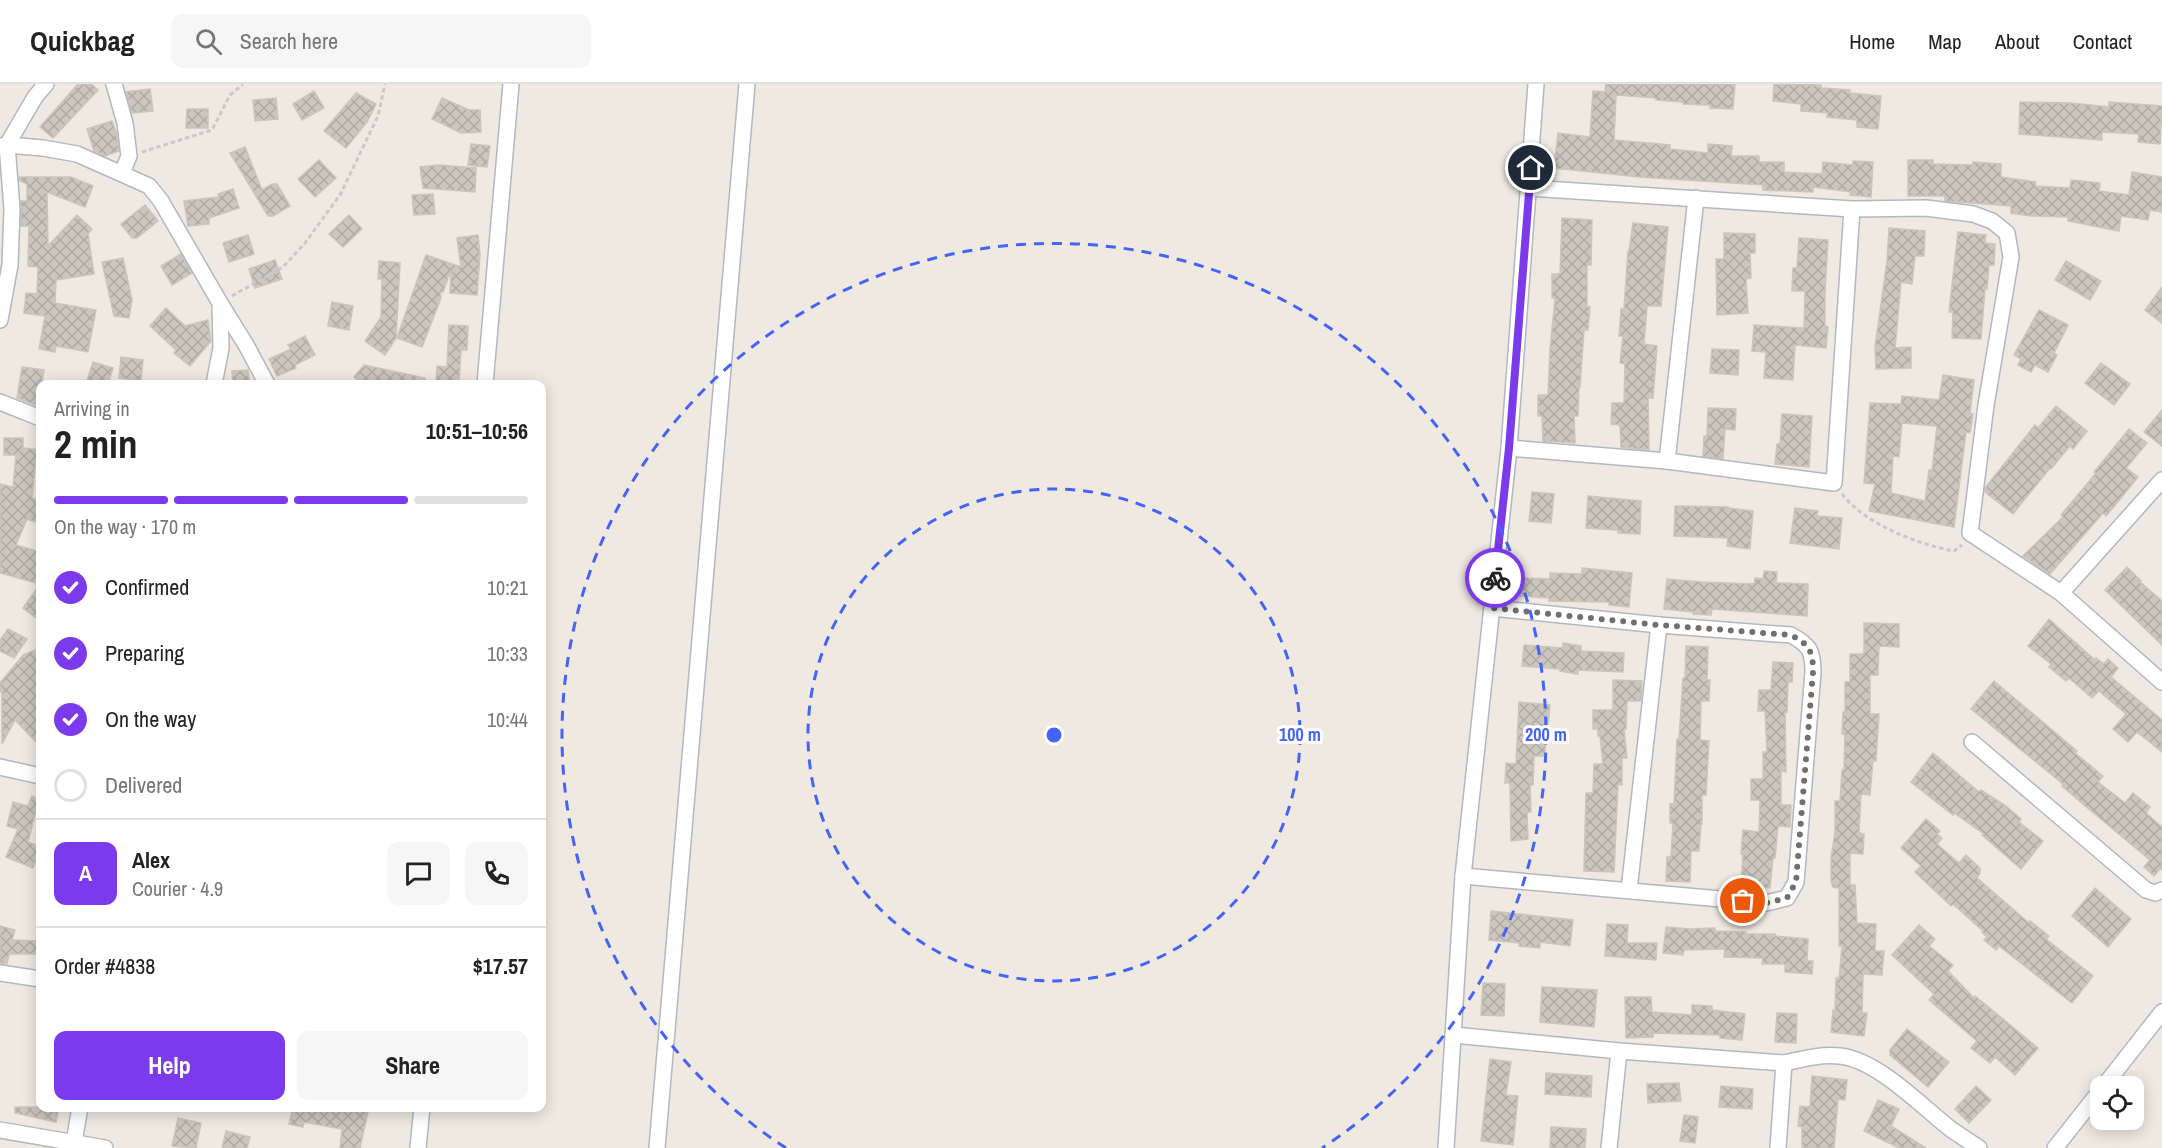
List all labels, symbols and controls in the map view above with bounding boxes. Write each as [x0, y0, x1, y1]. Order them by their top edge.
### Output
search box [171, 14, 591, 68]
text: Quickbag [30, 22, 135, 60]
icon: search [192, 25, 225, 58]
text: Search here [240, 26, 338, 56]
text: Home [1849, 27, 1895, 56]
text: Map [1928, 27, 1962, 56]
text: About [1995, 27, 2040, 56]
text: Contact [2073, 27, 2132, 56]
pin [1505, 142, 1556, 193]
icon: home [1514, 151, 1547, 184]
text: Arriving in [54, 395, 130, 422]
text: 10:51–10:56 [426, 416, 528, 446]
text: 2 min [54, 418, 138, 470]
text: On the way · 170 m [54, 513, 196, 540]
courier [1465, 548, 1525, 608]
icon: bike [1479, 562, 1512, 595]
icon: check [54, 571, 87, 604]
text: Confirmed [105, 572, 189, 602]
text: 10:21 [487, 574, 528, 601]
icon: check [54, 637, 87, 670]
text: Preparing [105, 638, 184, 668]
text: 10:33 [487, 640, 528, 667]
icon: check [54, 703, 87, 736]
text: On the way [105, 704, 196, 734]
text: 10:44 [487, 706, 528, 733]
text: 100 m [1279, 722, 1321, 747]
text: 200 m [1525, 722, 1567, 747]
centre of rings [1044, 725, 1064, 745]
text: Delivered [105, 770, 182, 800]
button: chat [387, 842, 450, 905]
button: phone [465, 842, 528, 905]
text: Alex [132, 845, 170, 875]
text: A [79, 858, 92, 888]
text: Courier · 4.9 [132, 875, 223, 902]
pin [1717, 875, 1768, 926]
icon: bag [1726, 884, 1759, 917]
text: Order #4838 [54, 951, 155, 981]
text: $17.57 [473, 951, 528, 981]
button: Help [54, 1031, 285, 1100]
button: Share [297, 1031, 528, 1100]
map controls [2090, 1076, 2144, 1130]
button: locate [2090, 1076, 2144, 1130]

